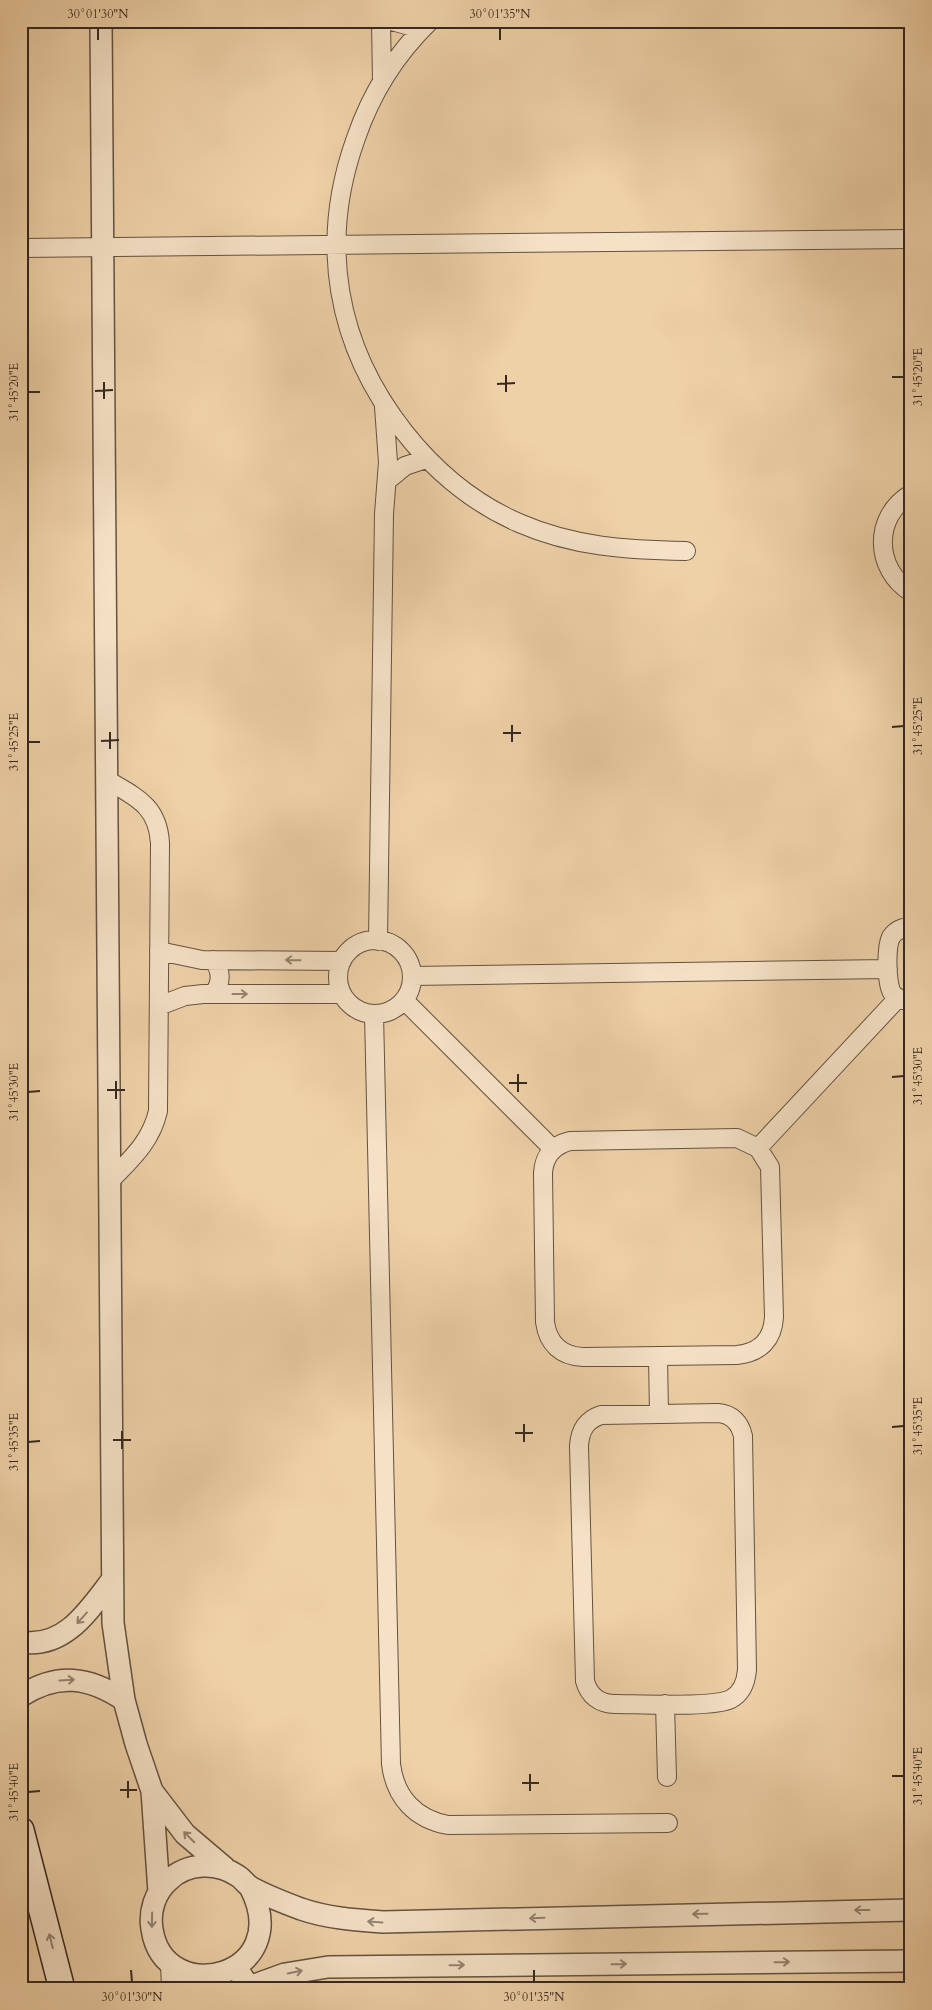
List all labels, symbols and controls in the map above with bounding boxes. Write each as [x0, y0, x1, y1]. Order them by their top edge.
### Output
text: 30°01'30"N [68, 6, 129, 22]
text: 30°01'35"N [470, 6, 531, 22]
text: 31°45'20"E [910, 348, 926, 406]
text: 31°45'20"E [6, 363, 22, 421]
text: 31°45'25"E [910, 697, 926, 755]
text: 31°45'25"E [6, 713, 22, 771]
one-way arrow [286, 956, 302, 965]
one-way arrow [232, 989, 248, 999]
text: 31°45'30"E [910, 1047, 926, 1105]
text: 31°45'30"E [6, 1063, 22, 1121]
text: 31°45'35"E [910, 1397, 926, 1455]
text: 31°45'35"E [6, 1413, 22, 1471]
one-way arrow [76, 1611, 88, 1624]
one-way arrow [58, 1676, 74, 1685]
text: 31°45'40"E [910, 1747, 926, 1805]
text: 31°45'40"E [6, 1763, 22, 1821]
one-way arrow [183, 1831, 195, 1843]
one-way arrow [854, 1905, 870, 1915]
one-way arrow [692, 1909, 708, 1918]
one-way arrow [147, 1912, 157, 1928]
one-way arrow [529, 1913, 546, 1923]
one-way arrow [367, 1917, 383, 1926]
one-way arrow [46, 1934, 55, 1950]
one-way arrow [774, 1957, 790, 1967]
one-way arrow [611, 1959, 627, 1968]
one-way arrow [448, 1960, 465, 1970]
one-way arrow [286, 1966, 302, 1976]
text: 30°01'30"N [102, 1989, 163, 2005]
text: 30°01'35"N [504, 1989, 565, 2005]

